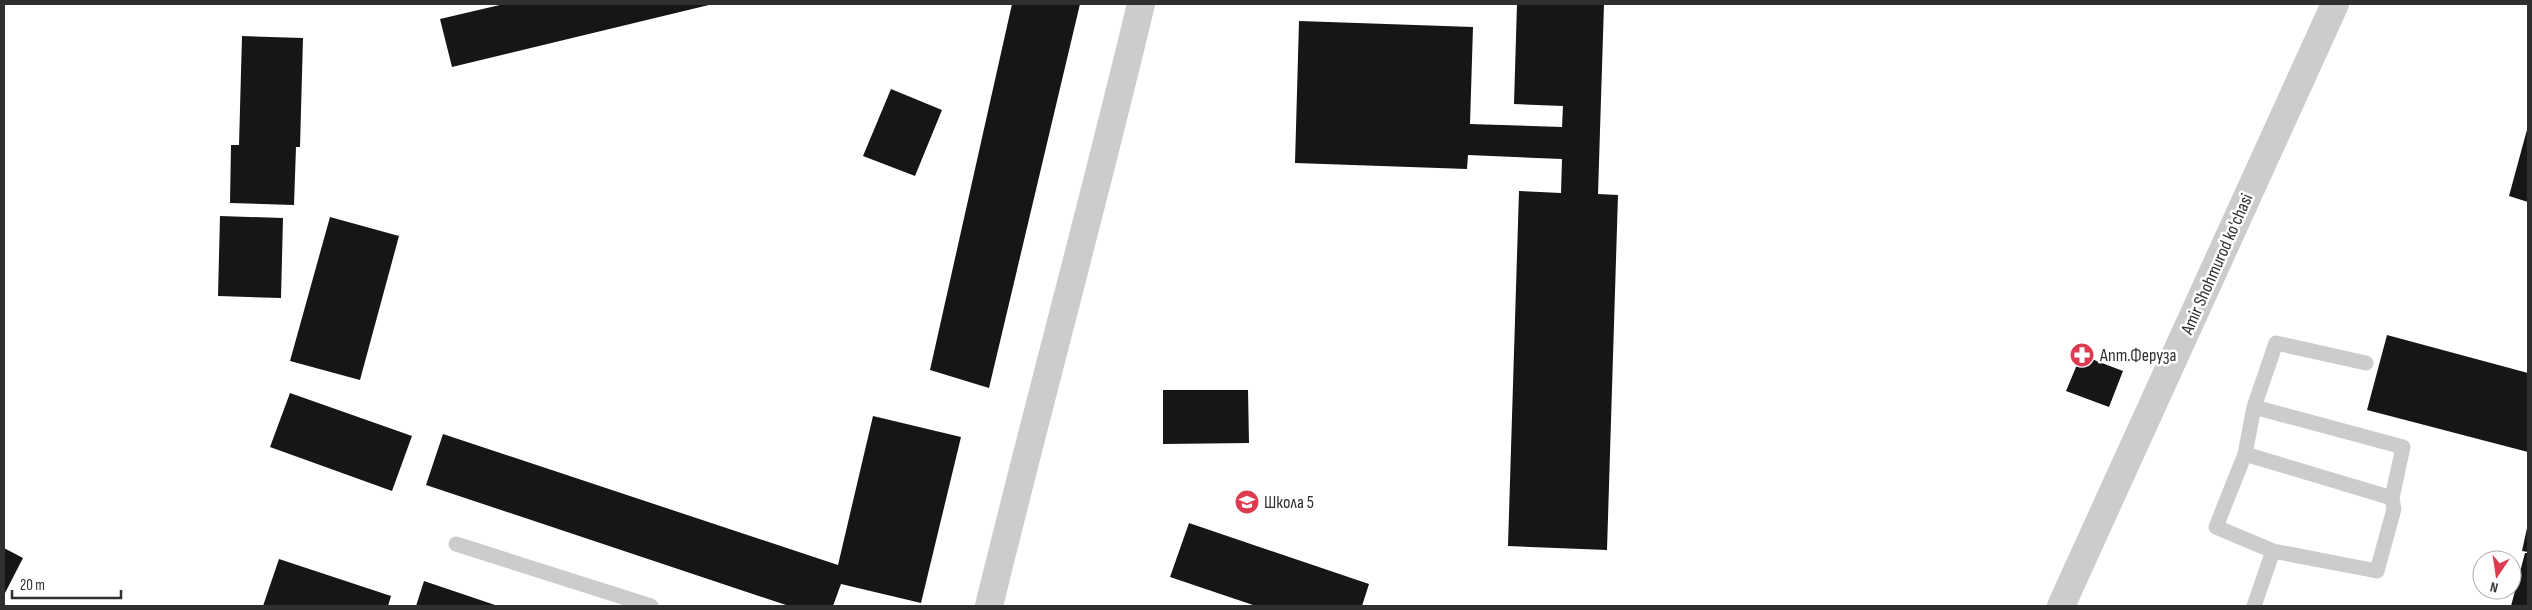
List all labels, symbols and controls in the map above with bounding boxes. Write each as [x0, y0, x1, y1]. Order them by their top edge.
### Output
street label: Amir Shohmurod ko'chasi [2176, 190, 2257, 339]
pharmacy icon: Апт.Феруза [2069, 342, 2095, 368]
place label: Апт.Феруза [2099, 345, 2176, 366]
school or university icon: Школа 5 [1234, 489, 1260, 515]
place label: Школа 5 [1264, 492, 1314, 513]
north arrow [2472, 550, 2522, 600]
scale bar [12, 568, 121, 600]
text: 20 m [20, 576, 45, 595]
text: N [2489, 578, 2500, 596]

